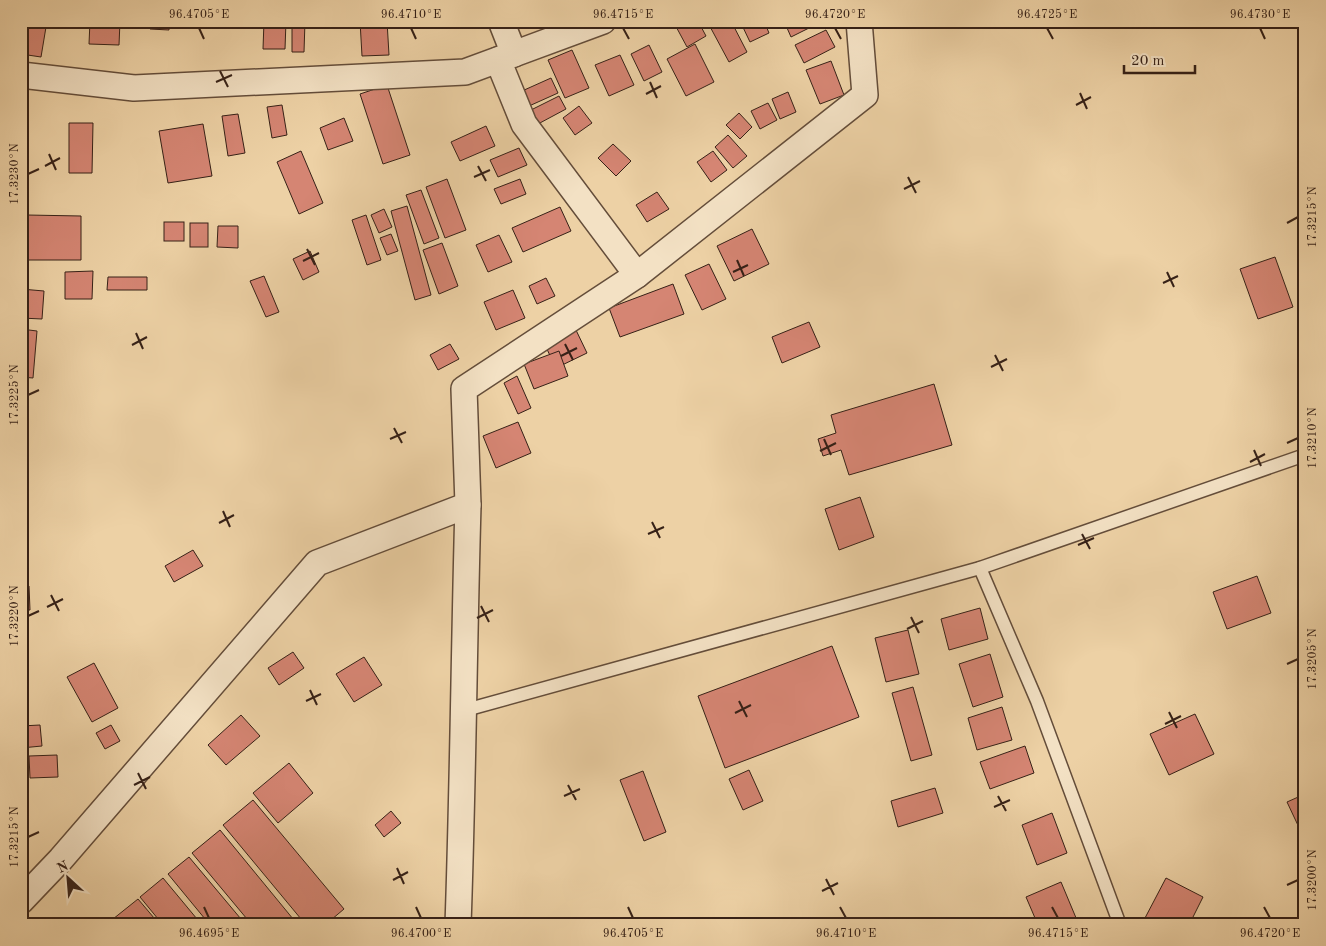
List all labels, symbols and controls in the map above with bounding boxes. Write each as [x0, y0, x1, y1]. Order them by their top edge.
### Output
text: 96.4705°E [169, 8, 229, 21]
text: 96.4715°E [593, 8, 653, 21]
text: 96.4725°E [1017, 8, 1077, 21]
text: 96.4710°E [381, 9, 441, 21]
text: 96.4720°E [805, 9, 865, 21]
text: 96.4730°E [1230, 9, 1290, 21]
scale bar [1124, 42, 1195, 74]
text: 20 m [1131, 54, 1165, 69]
text: 17.3230°N [9, 143, 21, 205]
text: 17.3215°N [1306, 186, 1319, 248]
text: 17.3225°N [8, 364, 21, 426]
text: 17.3210°N [1307, 407, 1319, 469]
text: 17.3220°N [9, 585, 21, 647]
text: 17.3205°N [1306, 628, 1319, 690]
text: 17.3215°N [8, 806, 21, 868]
text: 17.3200°N [1307, 849, 1319, 911]
north arrow [42, 854, 92, 904]
text: N [55, 858, 71, 876]
text: 96.4695°E [179, 927, 239, 940]
text: 96.4705°E [603, 927, 663, 940]
text: 96.4715°E [1028, 927, 1088, 940]
text: 96.4700°E [391, 928, 451, 940]
text: 96.4710°E [816, 928, 876, 940]
text: 96.4720°E [1240, 928, 1300, 940]

